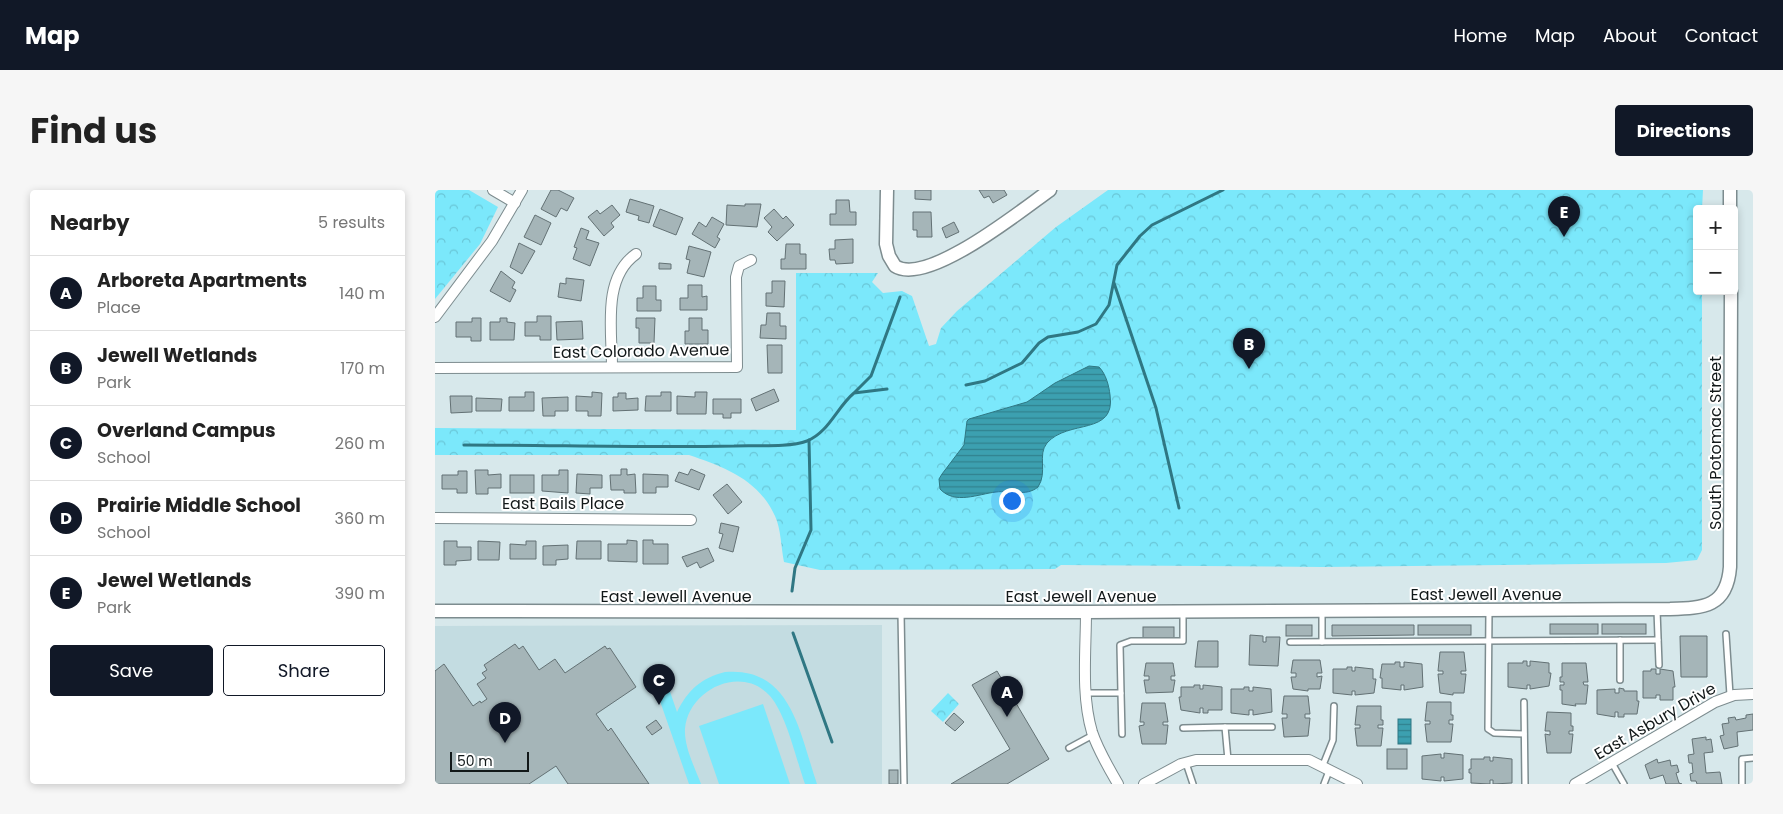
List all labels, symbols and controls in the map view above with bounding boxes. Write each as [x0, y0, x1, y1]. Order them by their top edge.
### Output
text: Map [25, 19, 80, 52]
text: Home [1453, 23, 1507, 48]
text: Map [1535, 23, 1575, 48]
text: About [1603, 23, 1657, 48]
text: Contact [1685, 23, 1758, 48]
button: Directions [1615, 105, 1753, 156]
text: Find us [30, 106, 157, 155]
pin: E [1548, 196, 1580, 237]
map controls [1693, 205, 1738, 295]
button: + [1693, 205, 1738, 250]
text: Nearby [50, 208, 130, 237]
text: 5 results [318, 211, 385, 234]
button: − [1693, 250, 1738, 295]
text: Arboreta Apartments [97, 267, 307, 294]
text: A [60, 282, 72, 305]
text: 140 m [339, 282, 385, 305]
text: Place [97, 296, 141, 319]
pin: B [1233, 328, 1265, 369]
street label: East Colorado Avenue [553, 338, 729, 364]
text: Jewell Wetlands [97, 342, 257, 369]
street label: South Potomac Street [1704, 356, 1727, 530]
text: B [61, 357, 71, 380]
text: 170 m [340, 357, 385, 380]
text: Park [97, 371, 131, 394]
text: Overland Campus [97, 417, 276, 444]
text: C [60, 432, 72, 455]
text: 260 m [335, 432, 385, 455]
text: School [97, 446, 151, 469]
your location [999, 488, 1025, 514]
text: Prairie Middle School [97, 492, 301, 519]
street label: East Bails Place [502, 492, 624, 515]
text: D [60, 507, 72, 530]
text: 360 m [335, 507, 385, 530]
text: School [97, 521, 151, 544]
text: Jewel Wetlands [97, 567, 252, 594]
text: E [62, 582, 70, 605]
text: 390 m [335, 582, 385, 605]
street label: East Jewell Avenue [1410, 583, 1562, 606]
street label: East Jewell Avenue [600, 585, 752, 608]
street label: East Jewell Avenue [1005, 585, 1157, 608]
text: Park [97, 596, 131, 619]
button: Save [50, 645, 213, 696]
button: Share [223, 645, 385, 696]
pin: C [643, 664, 675, 705]
pin: A [991, 676, 1023, 717]
street label: East Asbury Drive [1590, 677, 1720, 765]
pin: D [489, 702, 521, 743]
scale bar [450, 749, 529, 772]
text: 50 m [457, 751, 493, 771]

